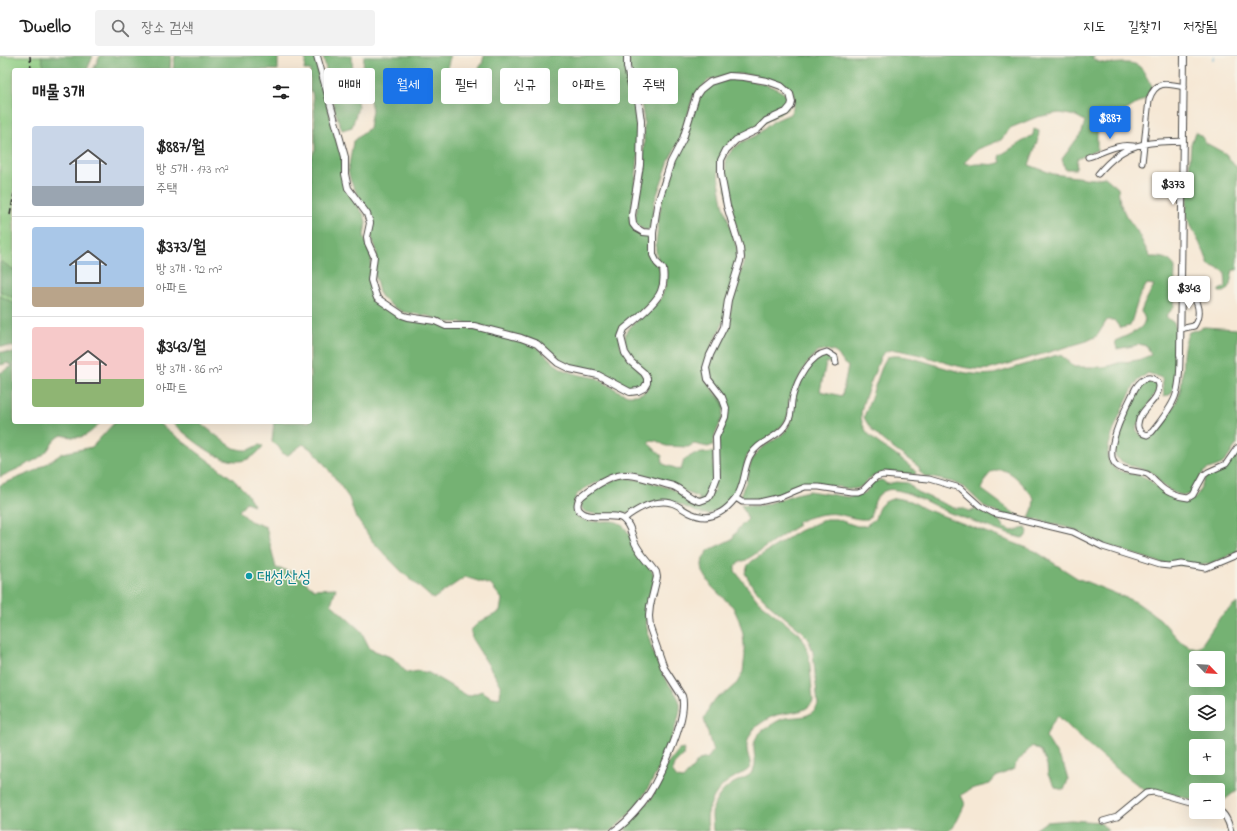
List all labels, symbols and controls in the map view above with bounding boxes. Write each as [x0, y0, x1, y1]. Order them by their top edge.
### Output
search box [95, 10, 375, 46]
text: Dwello [20, 14, 71, 41]
icon: search [109, 17, 131, 39]
text: 장소 검색 [141, 17, 193, 39]
text: 지도 [1083, 17, 1105, 38]
text: 길찾기 [1127, 17, 1161, 38]
text: 저장됨 [1183, 17, 1217, 38]
chip: 매매 [324, 68, 375, 104]
chip: 월세 [383, 68, 433, 104]
chip: 필터 [441, 68, 492, 104]
chip: 신규 [500, 68, 550, 104]
chip: 아파트 [558, 68, 620, 104]
chip: 주택 [628, 68, 678, 104]
text: 매물 3개 [32, 80, 84, 105]
icon: filters [270, 81, 292, 103]
pin: $887 [1086, 106, 1134, 140]
text: $887 [1099, 109, 1121, 128]
text: $887/월 [156, 135, 205, 160]
icon: home [64, 142, 112, 190]
text: 방 5개 · 173 m² [156, 160, 229, 179]
pin: $373 [1149, 172, 1197, 206]
text: $373 [1161, 175, 1185, 194]
text: 주택 [156, 179, 177, 198]
text: $373/월 [156, 235, 206, 260]
icon: home [64, 243, 112, 291]
text: 방 3개 · 92 m² [156, 260, 222, 279]
pin: $343 [1165, 276, 1213, 310]
text: 아파트 [156, 279, 187, 298]
text: $343 [1177, 279, 1201, 298]
text: $343/월 [156, 335, 206, 360]
icon: home [64, 343, 112, 391]
text: 방 3개 · 86 m² [156, 360, 223, 379]
text: 아파트 [156, 379, 187, 398]
place label: 대성산성 [257, 565, 312, 590]
marker: 대성산성 [244, 571, 254, 581]
north arrow [1189, 651, 1225, 687]
map controls [1189, 651, 1225, 819]
button: layers [1189, 695, 1225, 731]
button: + [1189, 739, 1225, 775]
button: − [1189, 783, 1225, 819]

